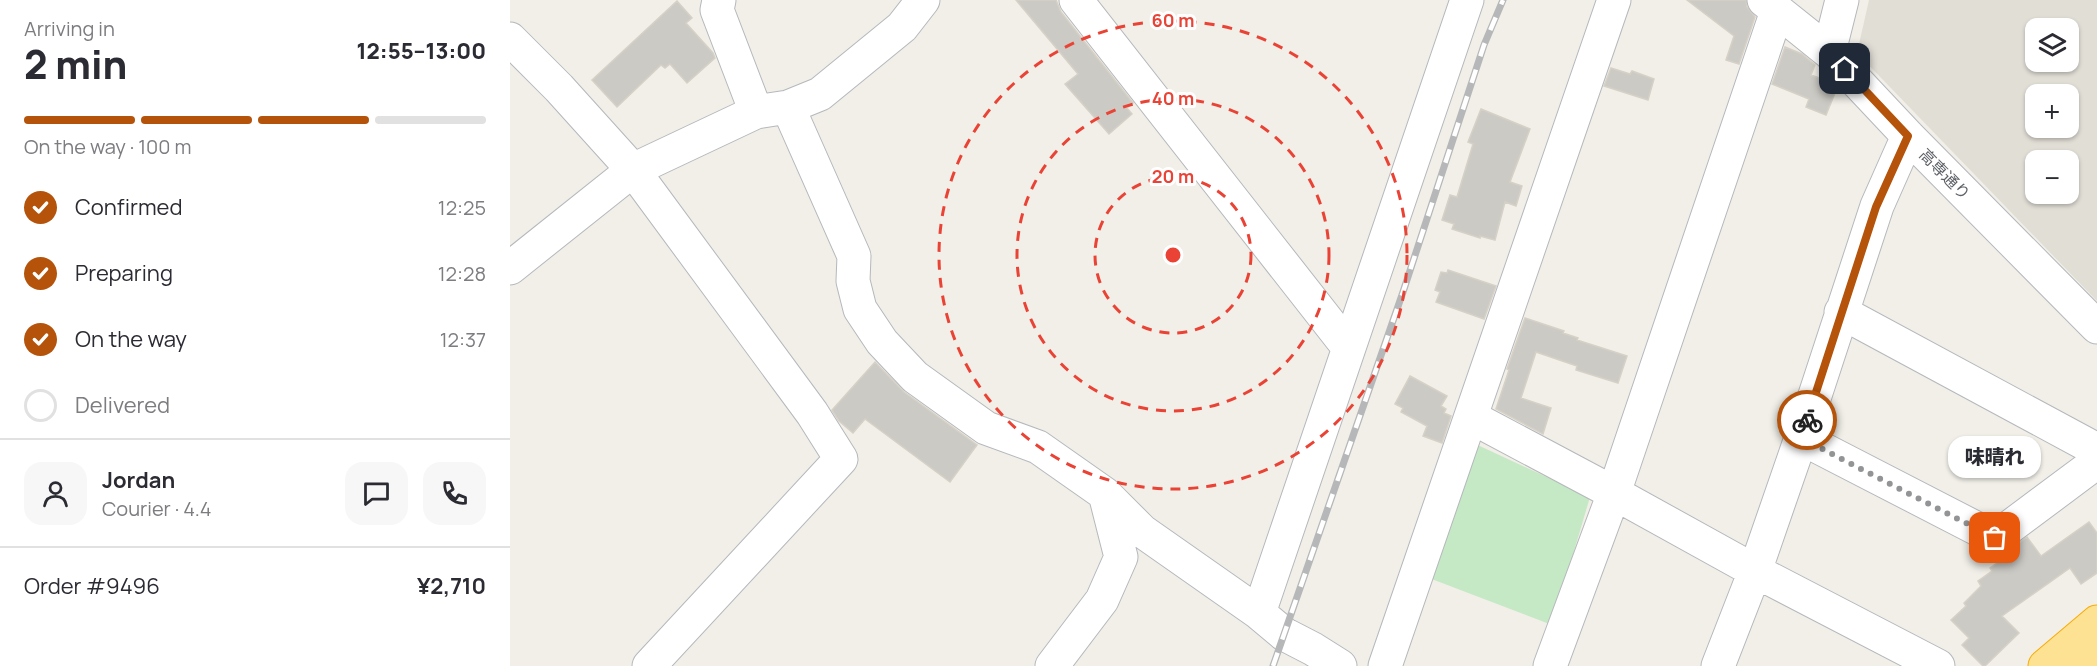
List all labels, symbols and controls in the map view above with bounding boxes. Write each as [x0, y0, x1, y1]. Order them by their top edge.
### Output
text: 60 m [1152, 8, 1194, 32]
text: Arriving in [24, 15, 115, 42]
map controls [2025, 18, 2079, 204]
button: layers [2025, 18, 2079, 72]
text: 12:55–13:00 [357, 36, 486, 66]
text: 2 min [24, 37, 127, 91]
pin [1819, 43, 1870, 94]
icon: home [1828, 52, 1861, 85]
button: + [2025, 84, 2079, 138]
text: 40 m [1152, 86, 1194, 110]
text: On the way · 100 m [24, 133, 191, 160]
street label: 高専通り [1915, 144, 1975, 204]
button: − [2025, 150, 2079, 204]
text: 20 m [1152, 164, 1194, 188]
icon: check [24, 191, 57, 224]
text: Confirmed [75, 192, 183, 222]
text: 12:25 [438, 194, 486, 221]
centre of rings [1163, 245, 1183, 265]
icon: check [24, 257, 57, 290]
text: Preparing [75, 258, 173, 288]
text: 12:28 [438, 260, 486, 287]
icon: check [24, 323, 57, 356]
text: On the way [75, 324, 187, 354]
text: 12:37 [440, 326, 486, 353]
text: Delivered [75, 390, 170, 420]
courier [1777, 390, 1837, 450]
icon: bike [1791, 404, 1824, 437]
callout: 味晴れ [1948, 436, 2042, 478]
text: 味晴れ [1965, 443, 2025, 470]
button: person [24, 462, 87, 525]
button: chat [345, 462, 408, 525]
button: phone [423, 462, 486, 525]
text: Jordan [102, 465, 175, 495]
text: Courier · 4.4 [102, 495, 212, 522]
pin [1969, 512, 2020, 563]
icon: bag [1978, 521, 2011, 554]
text: Order #9496 [24, 571, 160, 601]
text: ¥2,710 [417, 571, 486, 601]

